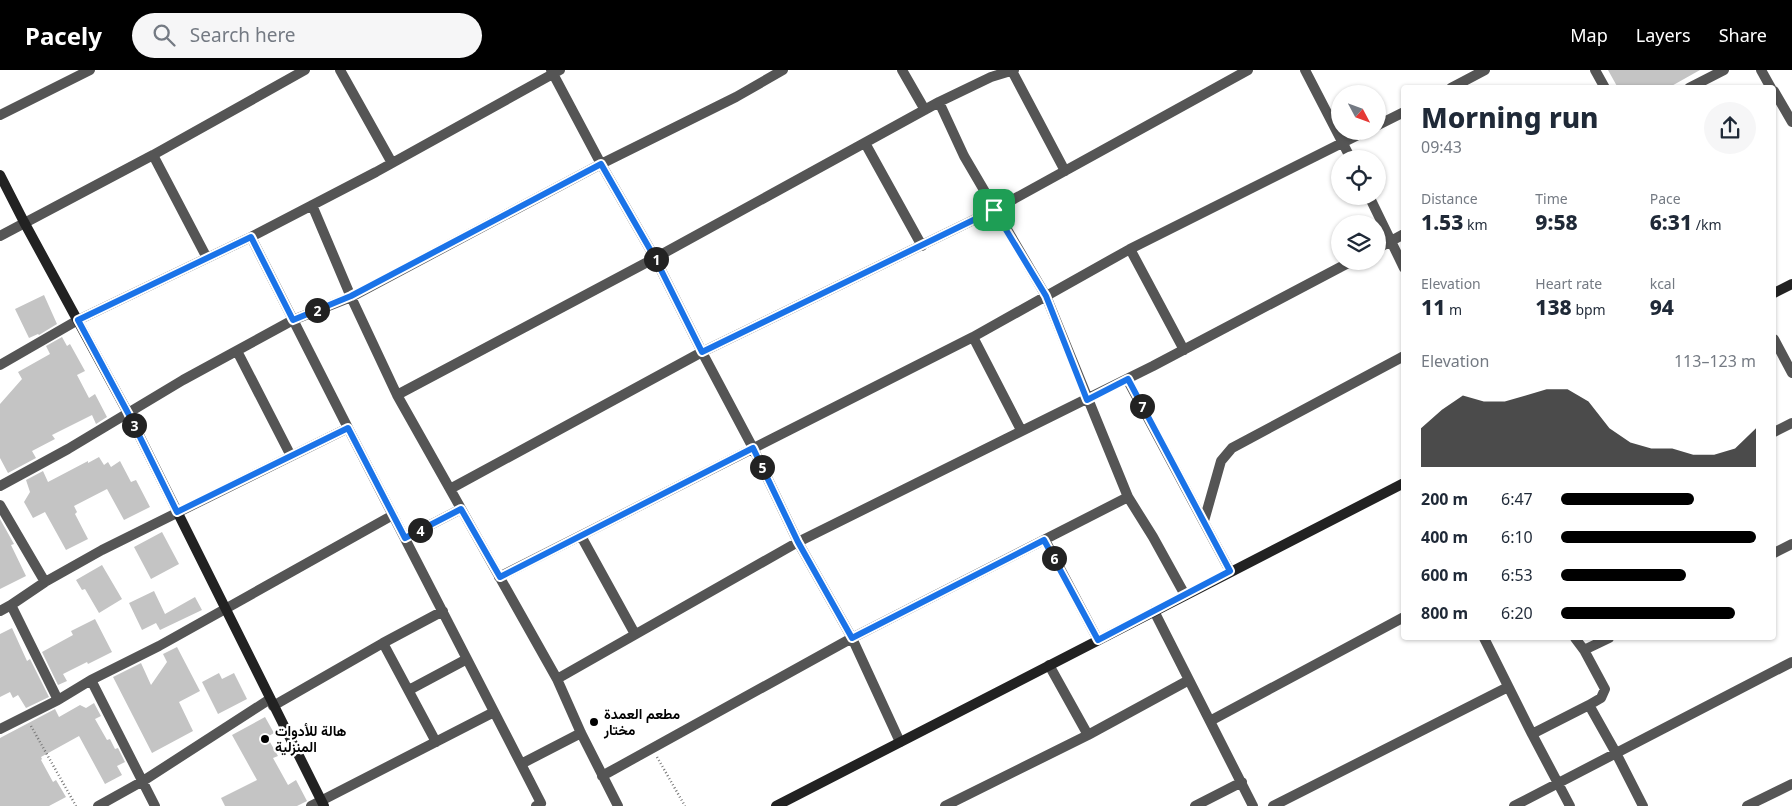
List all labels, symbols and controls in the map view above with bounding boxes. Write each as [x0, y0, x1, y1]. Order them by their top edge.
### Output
search box [132, 13, 482, 58]
text: Pacely [25, 19, 102, 52]
icon: search [150, 21, 178, 49]
text: Search here [190, 22, 296, 48]
text: Map [1570, 23, 1608, 47]
text: Layers [1636, 23, 1691, 47]
text: Share [1719, 23, 1767, 47]
north arrow [1331, 85, 1386, 140]
map controls [1331, 85, 1386, 270]
text: Morning run [1421, 98, 1599, 136]
button: share [1704, 102, 1756, 154]
text: 09:43 [1421, 136, 1462, 158]
button: locate [1331, 150, 1386, 205]
pin [973, 189, 1015, 231]
text: Distance [1421, 189, 1478, 208]
text: Time [1535, 189, 1568, 208]
text: Pace [1650, 189, 1681, 208]
icon: arrive [980, 196, 1008, 224]
text: 1.53 [1421, 208, 1463, 236]
text: 9:58 [1535, 208, 1578, 236]
text: 6:31 [1650, 208, 1692, 236]
button: layers [1331, 215, 1386, 270]
text: km [1463, 215, 1488, 234]
text: /km [1692, 215, 1721, 234]
pin: 1 [644, 246, 668, 272]
text: 1 [652, 250, 661, 269]
text: Elevation [1421, 274, 1481, 293]
text: Heart rate [1535, 274, 1602, 293]
text: kcal [1650, 274, 1675, 293]
text: 11 [1421, 293, 1445, 321]
text: 138 [1535, 293, 1572, 321]
text: 94 [1650, 293, 1674, 321]
pin: 2 [304, 298, 330, 322]
text: m [1445, 300, 1462, 319]
text: bpm [1572, 300, 1606, 319]
text: 2 [313, 301, 322, 320]
text: Elevation [1421, 350, 1489, 372]
text: 113–123 m [1674, 350, 1756, 372]
pin: 7 [1130, 394, 1154, 418]
text: 7 [1138, 397, 1147, 416]
pin: 3 [122, 412, 146, 438]
text: 3 [130, 416, 139, 435]
pin: 5 [750, 454, 774, 480]
text: 5 [758, 458, 767, 477]
text: 200 m [1421, 488, 1468, 510]
text: 6:47 [1501, 488, 1533, 510]
pin: 4 [408, 518, 432, 542]
text: 4 [416, 521, 425, 540]
text: 400 m [1421, 526, 1468, 548]
text: 6:10 [1501, 526, 1533, 548]
pin: 6 [1042, 546, 1066, 570]
text: 6 [1050, 549, 1059, 568]
text: 600 m [1421, 564, 1468, 586]
text: 6:53 [1501, 564, 1533, 586]
text: 800 m [1421, 602, 1468, 624]
text: 6:20 [1501, 602, 1533, 624]
place label: مطعم العمدة مختار [603, 704, 680, 739]
marker: مطعم العمدة مختار [588, 716, 600, 728]
place label: هالة للأدوات المنزلية [275, 721, 347, 756]
marker: هالة للأدوات المنزلية [259, 733, 271, 745]

